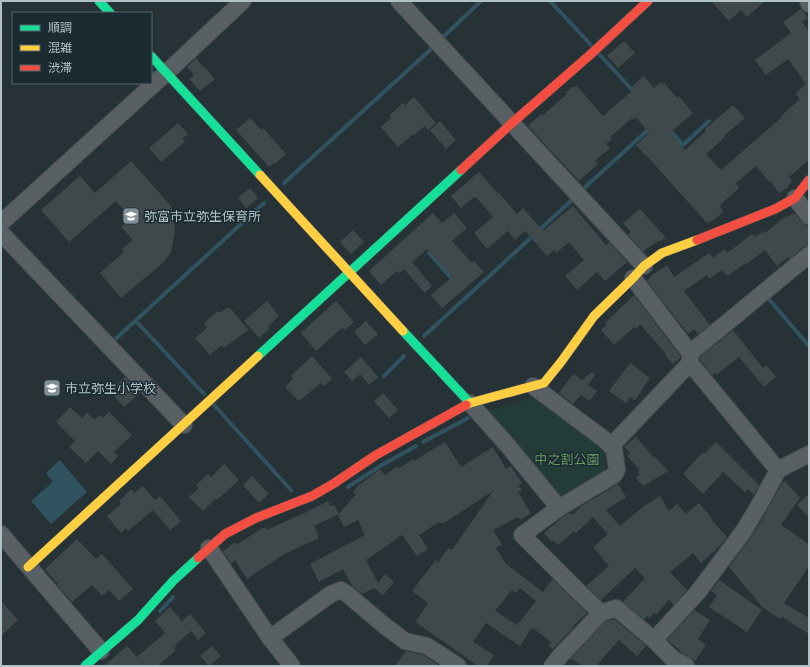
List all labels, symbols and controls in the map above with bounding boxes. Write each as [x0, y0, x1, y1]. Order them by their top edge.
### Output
legend [12, 12, 152, 84]
text: 順調 [48, 20, 72, 36]
text: 混雑 [48, 40, 72, 56]
text: 渋滞 [48, 60, 72, 76]
school or university icon: 弥富市立弥生保育所 [121, 206, 141, 226]
place label: 弥富市立弥生保育所 [144, 208, 261, 225]
school or university icon: 市立弥生小学校 [42, 378, 62, 398]
place label: 市立弥生小学校 [65, 380, 156, 397]
park label: 中之割公園 [534, 451, 600, 468]

